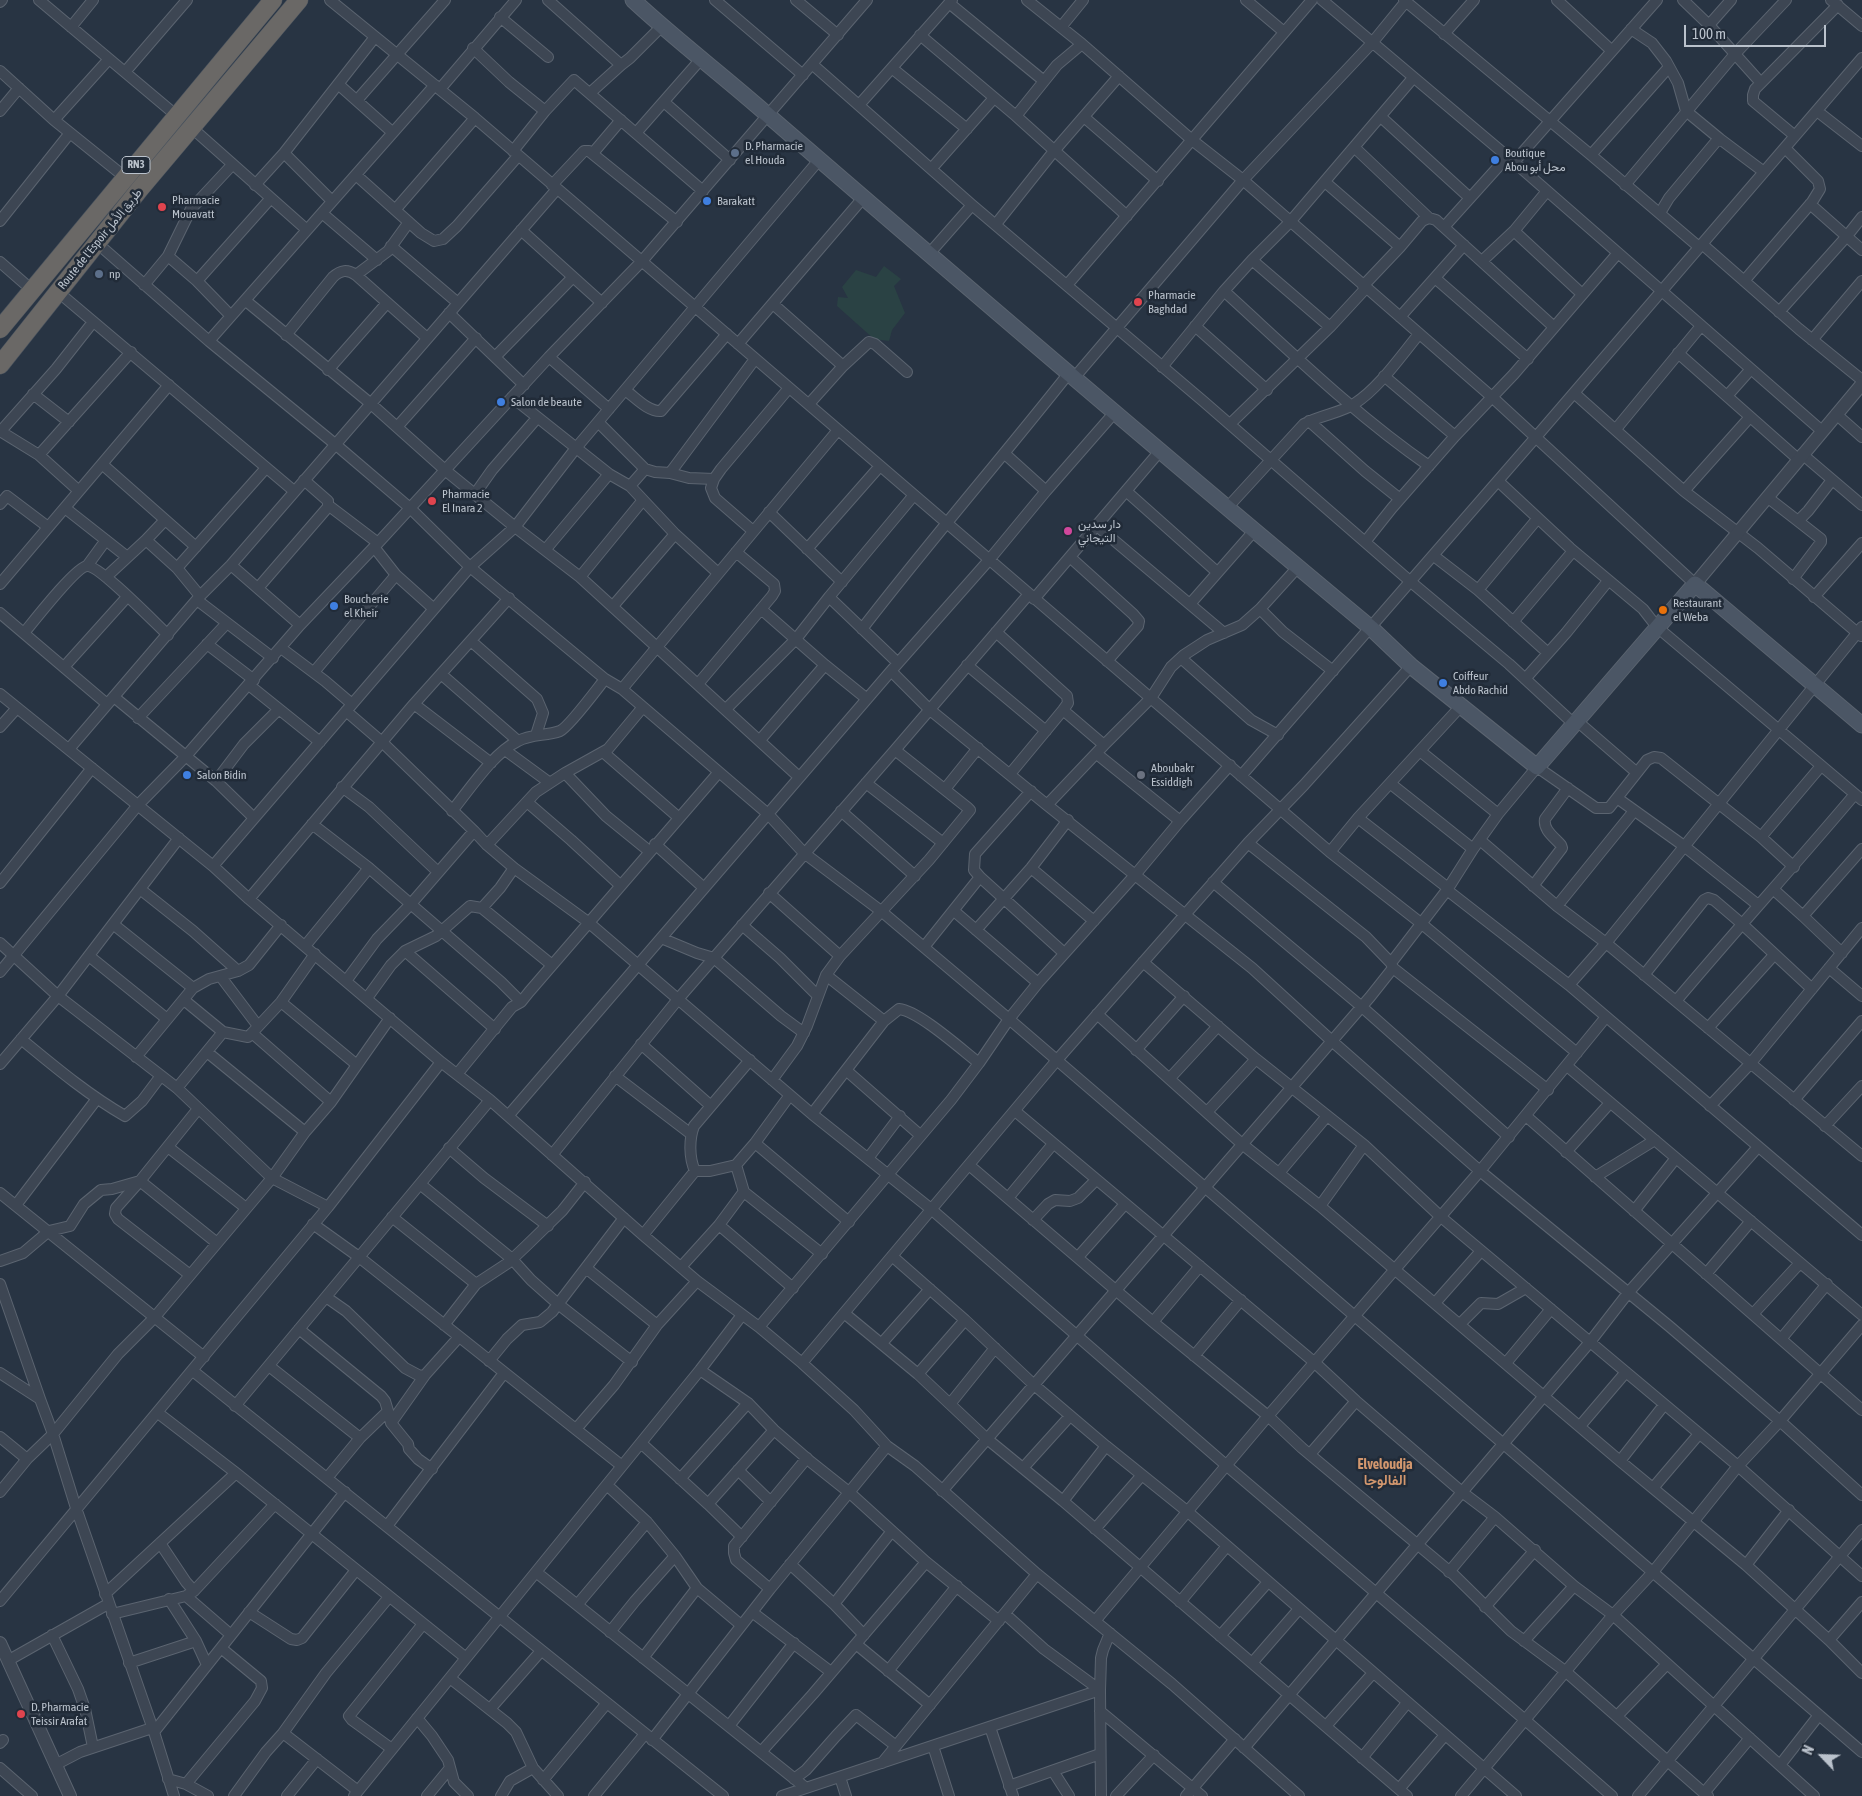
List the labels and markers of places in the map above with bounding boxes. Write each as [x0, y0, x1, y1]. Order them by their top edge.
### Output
place label: D. Pharmacie el Houda [745, 139, 803, 167]
place label: Boutique Abou محل أبو [1505, 146, 1566, 174]
marker: D. Pharmacie el Houda [729, 147, 741, 159]
marker: Boutique Abou محل أبو [1489, 154, 1501, 166]
place label: Pharmacie Mouavatt [172, 193, 220, 221]
place label: Barakatt [717, 194, 755, 208]
marker: Barakatt [701, 195, 713, 207]
marker: Pharmacie Mouavatt [156, 201, 168, 213]
place label: np [109, 267, 121, 281]
marker: np [93, 268, 105, 280]
place label: Pharmacie Baghdad [1148, 288, 1196, 316]
marker: Pharmacie Baghdad [1132, 296, 1144, 308]
place label: Salon de beaute [511, 395, 582, 409]
marker: Salon de beaute [495, 396, 507, 408]
place label: Pharmacie El Inara 2 [442, 487, 490, 515]
marker: Pharmacie El Inara 2 [426, 495, 438, 507]
place label: دار سدين التيجاني [1078, 517, 1121, 545]
marker: دار سدين التيجاني [1062, 525, 1074, 537]
place label: Boucherie el Kheir [344, 592, 389, 620]
place label: Restaurant el Weba [1673, 596, 1722, 624]
marker: Boucherie el Kheir [328, 600, 340, 612]
marker: Restaurant el Weba [1657, 604, 1669, 616]
place label: Coiffeur Abdo Rachid [1453, 669, 1508, 697]
marker: Coiffeur Abdo Rachid [1437, 677, 1449, 689]
place label: Aboubakr Essiddigh [1151, 761, 1194, 789]
place label: Salon Bidin [197, 768, 246, 782]
marker: Salon Bidin [181, 769, 193, 781]
marker: Aboubakr Essiddigh [1135, 769, 1147, 781]
place label: D. Pharmacie Teissir Arafat [31, 1700, 89, 1728]
marker: D. Pharmacie Teissir Arafat [15, 1708, 27, 1720]

